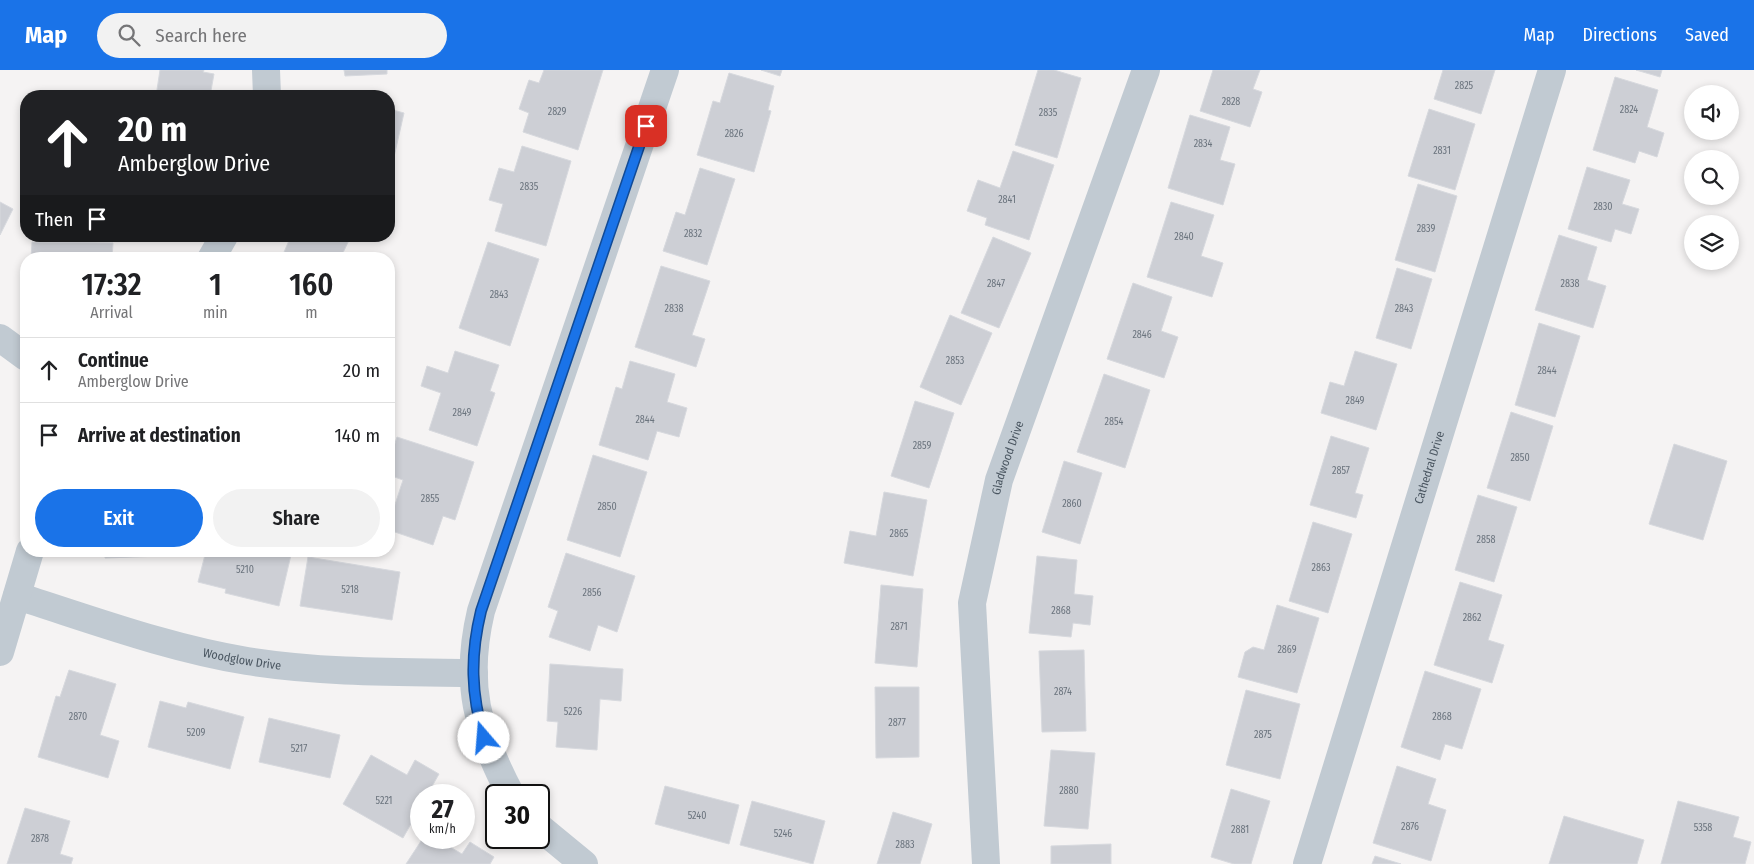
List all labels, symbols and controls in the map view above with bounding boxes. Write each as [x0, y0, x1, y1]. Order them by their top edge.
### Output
search box [97, 13, 447, 58]
text: Map [25, 21, 67, 49]
icon: search [115, 21, 143, 49]
text: Search here [155, 24, 247, 47]
text: Map [1523, 24, 1555, 46]
text: Directions [1583, 24, 1657, 46]
text: Saved [1685, 24, 1729, 46]
house number: 2825 [1455, 80, 1474, 92]
map controls [1684, 85, 1739, 270]
button: sound [1684, 85, 1739, 140]
house number: 2828 [1222, 96, 1240, 108]
house number: 2824 [1620, 104, 1638, 116]
pin [625, 105, 667, 147]
house number: 2829 [548, 106, 566, 118]
house number: 2835 [1039, 107, 1058, 119]
text: 20 m [118, 108, 187, 150]
icon: ahead [35, 110, 100, 175]
icon: arrive [632, 112, 660, 140]
house number: 2826 [725, 128, 743, 140]
house number: 2834 [1194, 138, 1213, 150]
house number: 2831 [1433, 145, 1451, 157]
text: Amberglow Drive [118, 150, 270, 177]
button: search [1684, 150, 1739, 205]
house number: 2835 [520, 181, 539, 193]
house number: 2841 [998, 194, 1016, 206]
house number: 2830 [1593, 201, 1613, 213]
icon: arrive [83, 205, 111, 233]
text: Then [35, 208, 73, 231]
button: layers [1684, 215, 1739, 270]
house number: 2839 [1417, 223, 1435, 235]
house number: 2832 [684, 228, 703, 240]
house number: 2840 [1174, 231, 1194, 243]
text: 17:32 [82, 267, 141, 303]
text: 1 [209, 267, 222, 303]
text: 160 [289, 267, 333, 303]
house number: 2847 [987, 278, 1005, 290]
house number: 2838 [1561, 278, 1579, 290]
house number: 2843 [490, 289, 509, 301]
text: Arrival [90, 303, 133, 322]
text: min [203, 303, 228, 322]
text: m [305, 303, 318, 322]
house number: 2838 [665, 303, 683, 315]
house number: 2843 [1395, 303, 1414, 315]
house number: 2846 [1132, 329, 1152, 341]
text: Continue [78, 349, 149, 372]
house number: 2853 [946, 355, 965, 367]
icon: ahead [35, 356, 63, 384]
text: 20 m [343, 359, 380, 382]
house number: 2844 [1537, 365, 1557, 377]
text: Amberglow Drive [78, 372, 189, 391]
house number: 2849 [1346, 395, 1365, 407]
house number: 2849 [453, 407, 472, 419]
house number: 2844 [635, 414, 655, 426]
house number: 2854 [1105, 416, 1124, 428]
street label: Gladwood Drive [989, 419, 1027, 496]
icon: arrive [35, 421, 63, 449]
text: Arrive at destination [78, 424, 241, 447]
text: 140 m [334, 424, 380, 447]
street label: Cathedral Drive [1412, 429, 1447, 506]
house number: 2859 [913, 440, 931, 452]
house number: 2850 [1510, 452, 1530, 464]
house number: 2857 [1332, 465, 1350, 477]
button: Exit [35, 489, 203, 547]
button: Share [213, 489, 380, 547]
house number: 2855 [421, 493, 440, 505]
house number: 2860 [1062, 498, 1082, 510]
house number: 2850 [597, 501, 617, 513]
house number: 2865 [890, 528, 909, 540]
house number: 2858 [1477, 534, 1496, 546]
house number: 2863 [1312, 562, 1331, 574]
house number: 5210 [236, 564, 254, 576]
house number: 5218 [341, 584, 359, 596]
house number: 2856 [583, 587, 602, 599]
house number: 2868 [1051, 605, 1071, 617]
house number: 2862 [1463, 612, 1482, 624]
house number: 2871 [890, 621, 908, 633]
house number: 2869 [1277, 644, 1297, 656]
street label: Woodglow Drive [201, 645, 282, 673]
house number: 2874 [1054, 686, 1072, 698]
house number: 5226 [564, 706, 582, 718]
house number: 2870 [69, 711, 87, 723]
position arrow [457, 711, 509, 763]
house number: 2868 [1432, 711, 1452, 723]
house number: 2877 [888, 717, 906, 729]
house number: 5209 [187, 727, 206, 739]
house number: 2875 [1254, 729, 1272, 741]
house number: 5217 [291, 743, 307, 755]
speed limit sign: 30 [485, 784, 550, 849]
house number: 2880 [1059, 785, 1079, 797]
house number: 5221 [376, 795, 393, 807]
text: 27 [431, 795, 454, 825]
house number: 5240 [688, 810, 706, 822]
house number: 2876 [1401, 821, 1419, 833]
text: km/h [429, 822, 456, 836]
house number: 5358 [1694, 822, 1712, 834]
house number: 2881 [1231, 824, 1249, 836]
house number: 5246 [774, 828, 792, 840]
house number: 2878 [31, 833, 49, 845]
house number: 2883 [896, 839, 915, 851]

